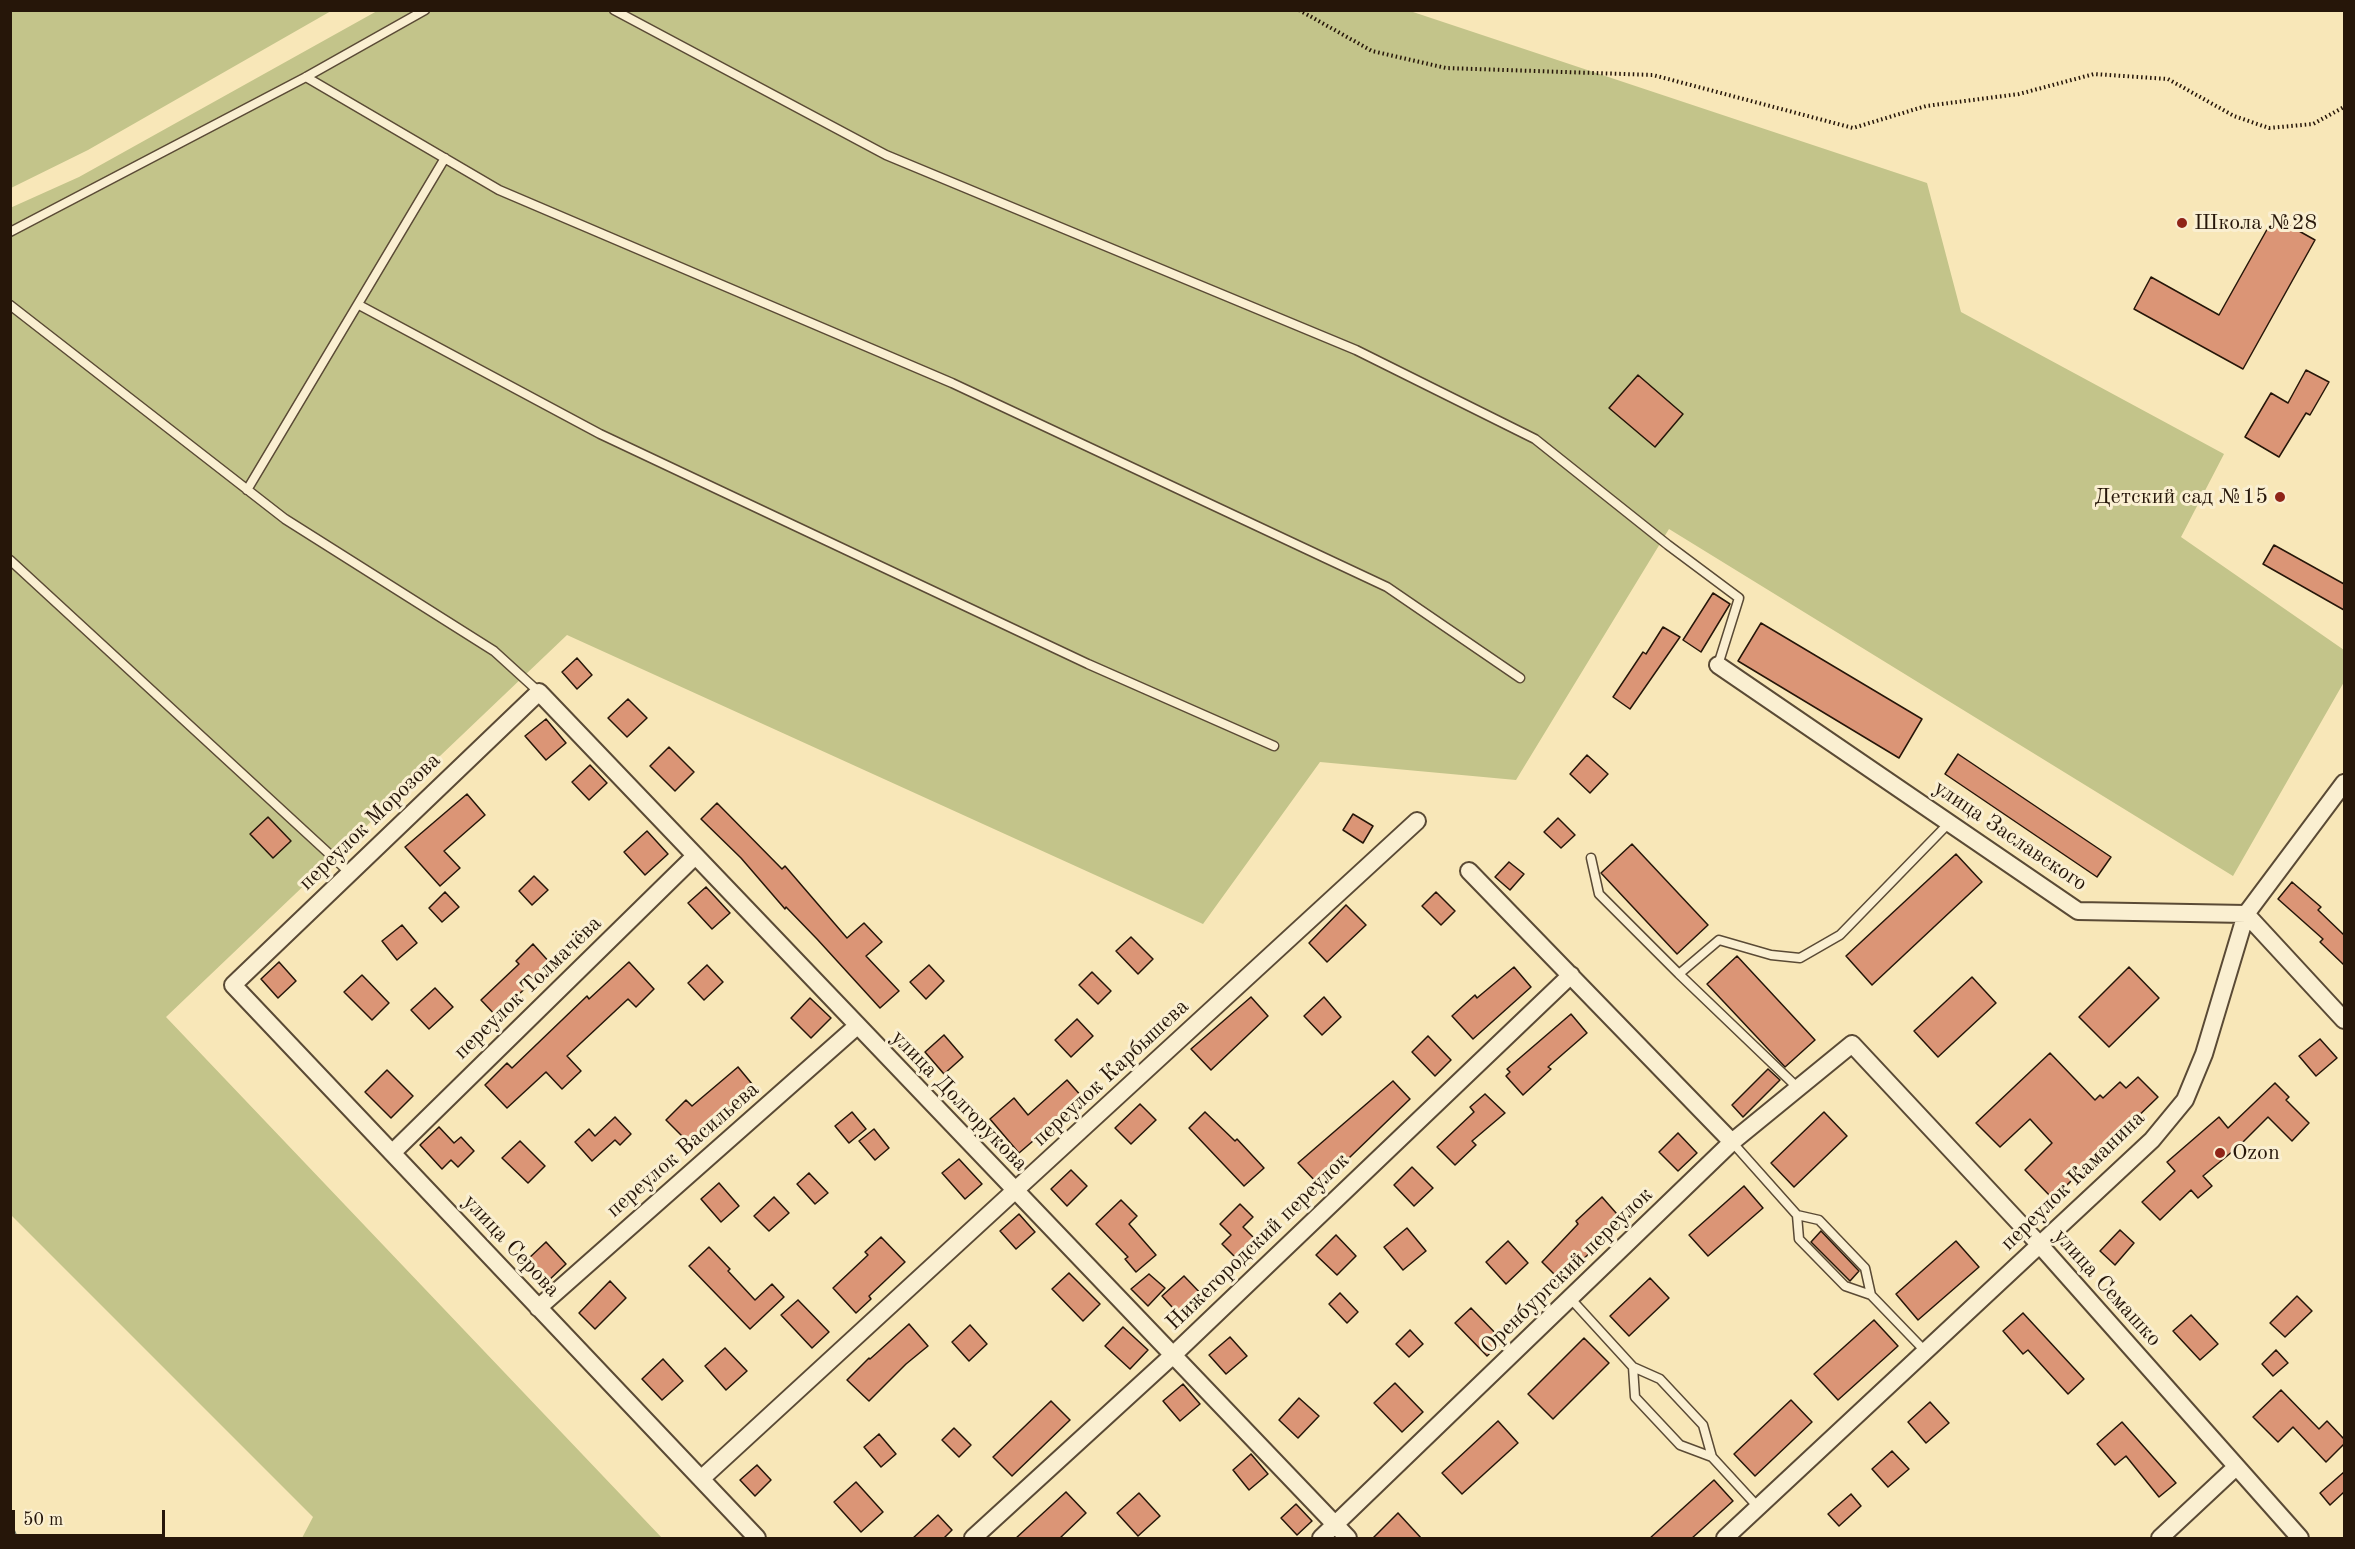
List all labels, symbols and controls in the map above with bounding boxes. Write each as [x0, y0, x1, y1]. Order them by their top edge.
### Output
place label: Школа №28 [2194, 210, 2317, 236]
marker: Школа №28 [2175, 216, 2189, 230]
place label: Детский сад №15 [2094, 484, 2268, 510]
marker: Детский сад №15 [2273, 490, 2287, 504]
street label: переулок Морозова [294, 748, 446, 896]
street label: улица Заславского [1928, 775, 2092, 897]
street label: переулок Толмачёва [448, 911, 608, 1065]
street label: переулок Карбышева [1027, 994, 1195, 1152]
street label: улица Долгорукова [885, 1025, 1033, 1177]
street label: переулок Васильева [601, 1077, 765, 1223]
street label: переулок Каманина [1995, 1105, 2151, 1257]
place label: Ozon [2232, 1140, 2280, 1166]
marker: Ozon [2213, 1146, 2227, 1160]
street label: Нижегородский переулок [1161, 1148, 1355, 1336]
street label: Оренбургский переулок [1475, 1182, 1659, 1360]
street label: улица Серова [457, 1189, 565, 1303]
street label: улица Семашко [2047, 1224, 2167, 1352]
scale bar [15, 1498, 168, 1536]
text: 50 m [23, 1511, 63, 1529]

